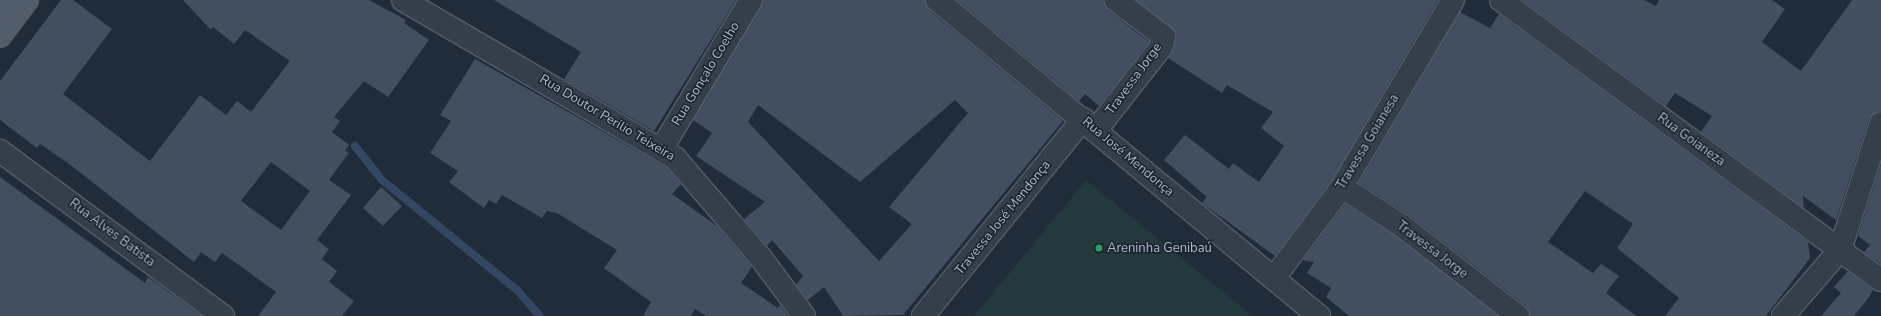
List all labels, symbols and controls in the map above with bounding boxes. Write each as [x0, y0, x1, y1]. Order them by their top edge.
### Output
street label: Rua Gonçalo Coelho [669, 19, 743, 129]
street label: Travessa Jorge [1103, 40, 1165, 118]
street label: Rua Doutor Perilio Teixeira [537, 71, 677, 165]
street label: Travessa Goianesa [1333, 91, 1403, 193]
street label: Rua Goianeza [1654, 110, 1728, 170]
street label: Rua José Mendonça [1079, 114, 1177, 200]
street label: Travessa José Mendonça [952, 158, 1054, 278]
street label: Rua Alves Batista [66, 196, 158, 270]
street label: Travessa Jorge [1393, 218, 1471, 282]
place label: Areninha Genibaú [1107, 240, 1212, 256]
marker: Areninha Genibaú [1094, 243, 1104, 253]

